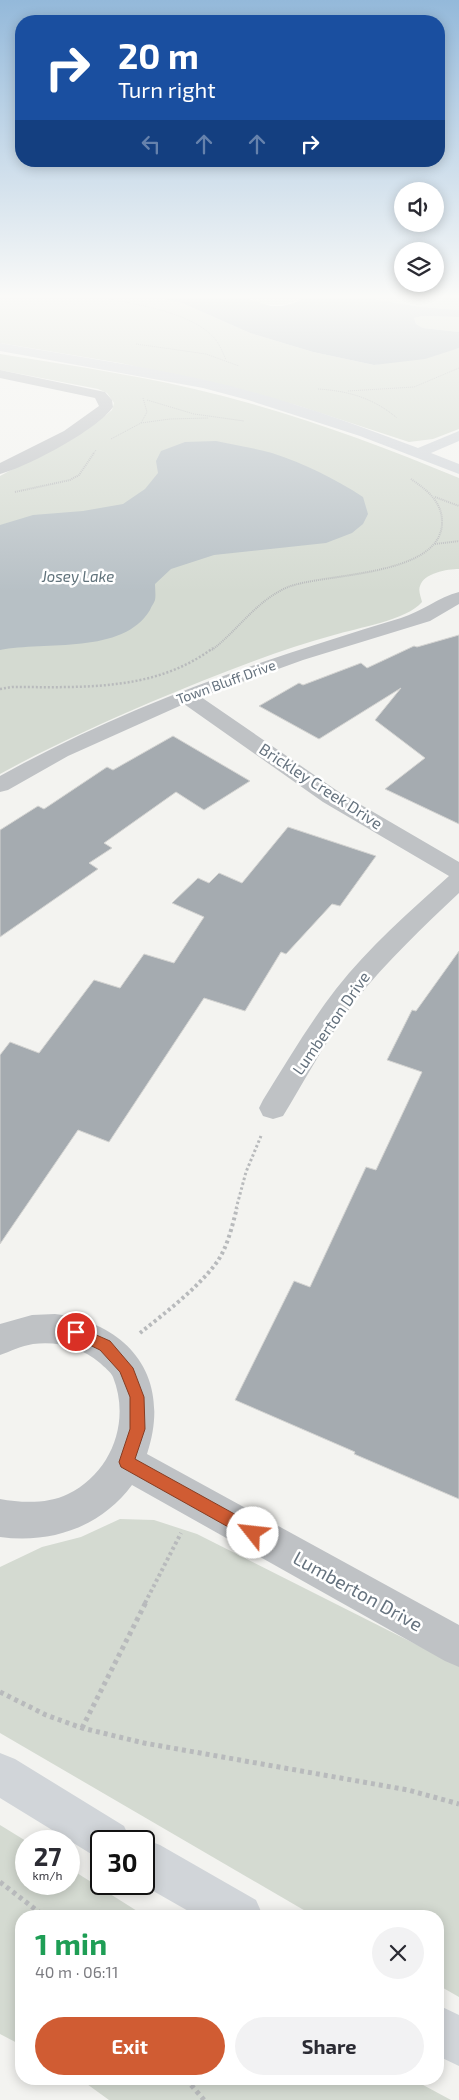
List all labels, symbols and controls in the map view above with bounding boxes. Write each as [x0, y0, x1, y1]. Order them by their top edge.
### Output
text: 20 m [118, 34, 199, 76]
icon: right [35, 35, 100, 100]
text: Turn right [118, 76, 216, 102]
icon: left [137, 130, 165, 158]
icon: ahead [190, 130, 218, 158]
icon: ahead [243, 130, 271, 158]
icon: right [296, 130, 324, 158]
map controls [394, 182, 444, 292]
button: sound [394, 182, 444, 232]
button: layers [394, 242, 444, 292]
water label: Josey Lake [41, 567, 114, 586]
street label: Town Bluff Drive [174, 656, 278, 707]
street label: Brickley Creek Drive [256, 739, 387, 833]
street label: Lumberton Drive [288, 967, 373, 1078]
pin [55, 1311, 97, 1353]
icon: arrive [62, 1318, 90, 1346]
position arrow [226, 1506, 278, 1558]
street label: Lumberton Drive [290, 1546, 427, 1636]
speed limit sign: 30 [90, 1830, 155, 1895]
text: 27 [34, 1841, 61, 1871]
text: km/h [33, 1868, 62, 1882]
text: 1 min [35, 1925, 107, 1961]
button: close [372, 1927, 424, 1979]
text: 40 m · 06:11 [35, 1962, 118, 1981]
button: Exit [35, 2017, 225, 2075]
button: Share [235, 2017, 424, 2075]

